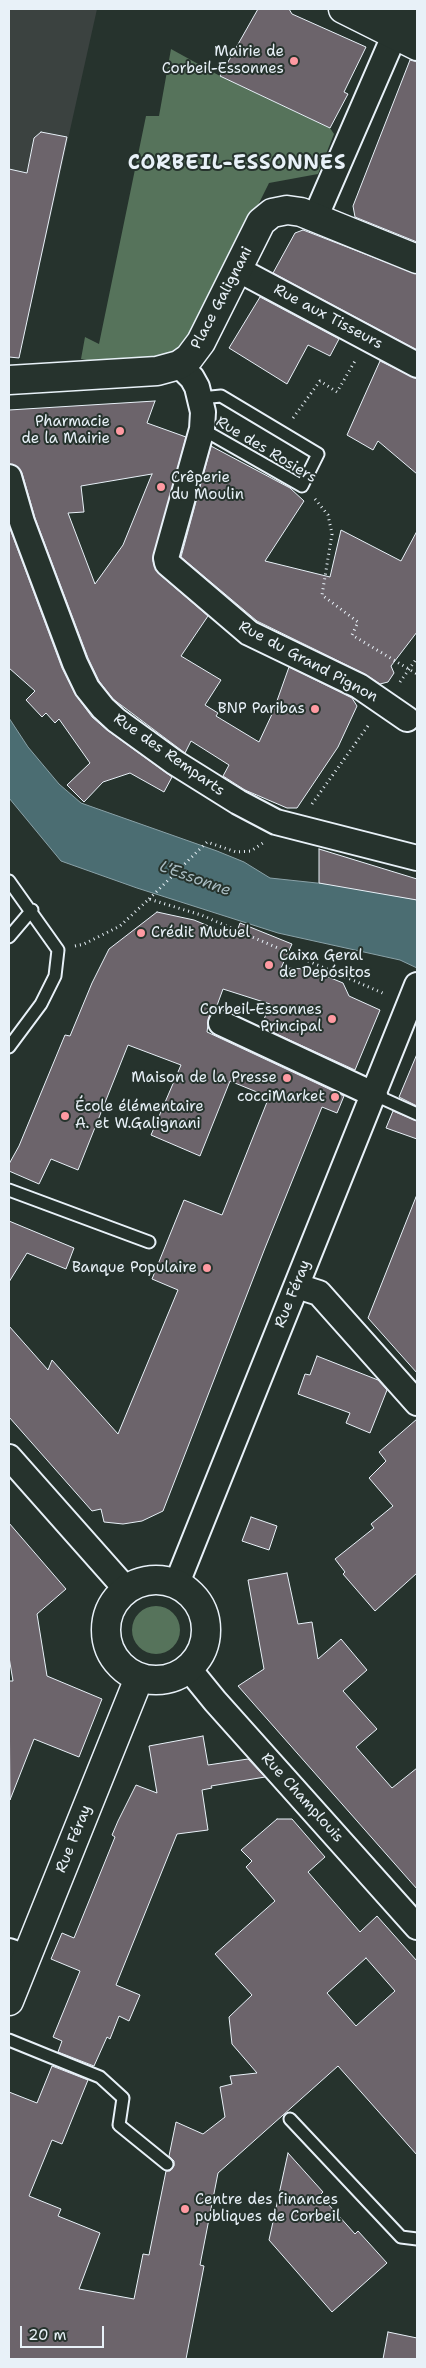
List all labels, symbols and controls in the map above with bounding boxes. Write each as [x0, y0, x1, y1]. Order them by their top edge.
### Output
place label: Mairie de Corbeil-Essonnes [162, 43, 284, 78]
marker: Mairie de Corbeil-Essonnes [288, 55, 300, 67]
district label: CORBEIL-ESSONNES [126, 152, 348, 176]
street label: Place Galignani [187, 244, 257, 352]
street label: Rue aux Tisseurs [270, 281, 386, 353]
place label: Pharmacie de la Mairie [21, 413, 110, 448]
street label: Rue des Rosiers [212, 413, 320, 487]
marker: Pharmacie de la Mairie [114, 425, 126, 437]
place label: Crêperie du Moulin [171, 469, 244, 504]
marker: Crêperie du Moulin [155, 481, 167, 493]
street label: Rue du Grand Pignon [235, 618, 381, 706]
place label: BNP Paribas [218, 700, 305, 718]
marker: BNP Paribas [309, 703, 321, 715]
street label: Rue des Remparts [110, 710, 228, 800]
water label: L'Essonne [157, 857, 233, 901]
place label: Crédit Mutuel [151, 924, 250, 942]
marker: Crédit Mutuel [135, 927, 147, 939]
place label: Caixa Geral de Depósitos [279, 947, 371, 982]
marker: Caixa Geral de Depósitos [263, 959, 275, 971]
place label: Corbeil-Essonnes Principal [200, 1001, 322, 1036]
marker: Corbeil-Essonnes Principal [326, 1013, 338, 1025]
place label: Maison de la Presse [131, 1069, 277, 1087]
marker: Maison de la Presse [281, 1072, 293, 1084]
place label: cocciMarket [237, 1088, 325, 1106]
marker: cocciMarket [329, 1091, 341, 1103]
place label: École élémentaire A. et W.Galignani [75, 1098, 204, 1133]
marker: École élémentaire A. et W.Galignani [59, 1110, 71, 1122]
street label: Rue Féray [271, 1257, 315, 1331]
place label: Banque Populaire [72, 1259, 197, 1277]
marker: Banque Populaire [201, 1262, 213, 1274]
street label: Rue Champlouis [257, 1750, 347, 1846]
street label: Rue Féray [52, 1802, 96, 1876]
place label: Centre des finances publiques de Corbeil [195, 2191, 341, 2226]
marker: Centre des finances publiques de Corbeil [179, 2203, 191, 2215]
scale bar [22, 2316, 106, 2348]
text: 20 m [28, 2325, 67, 2345]

